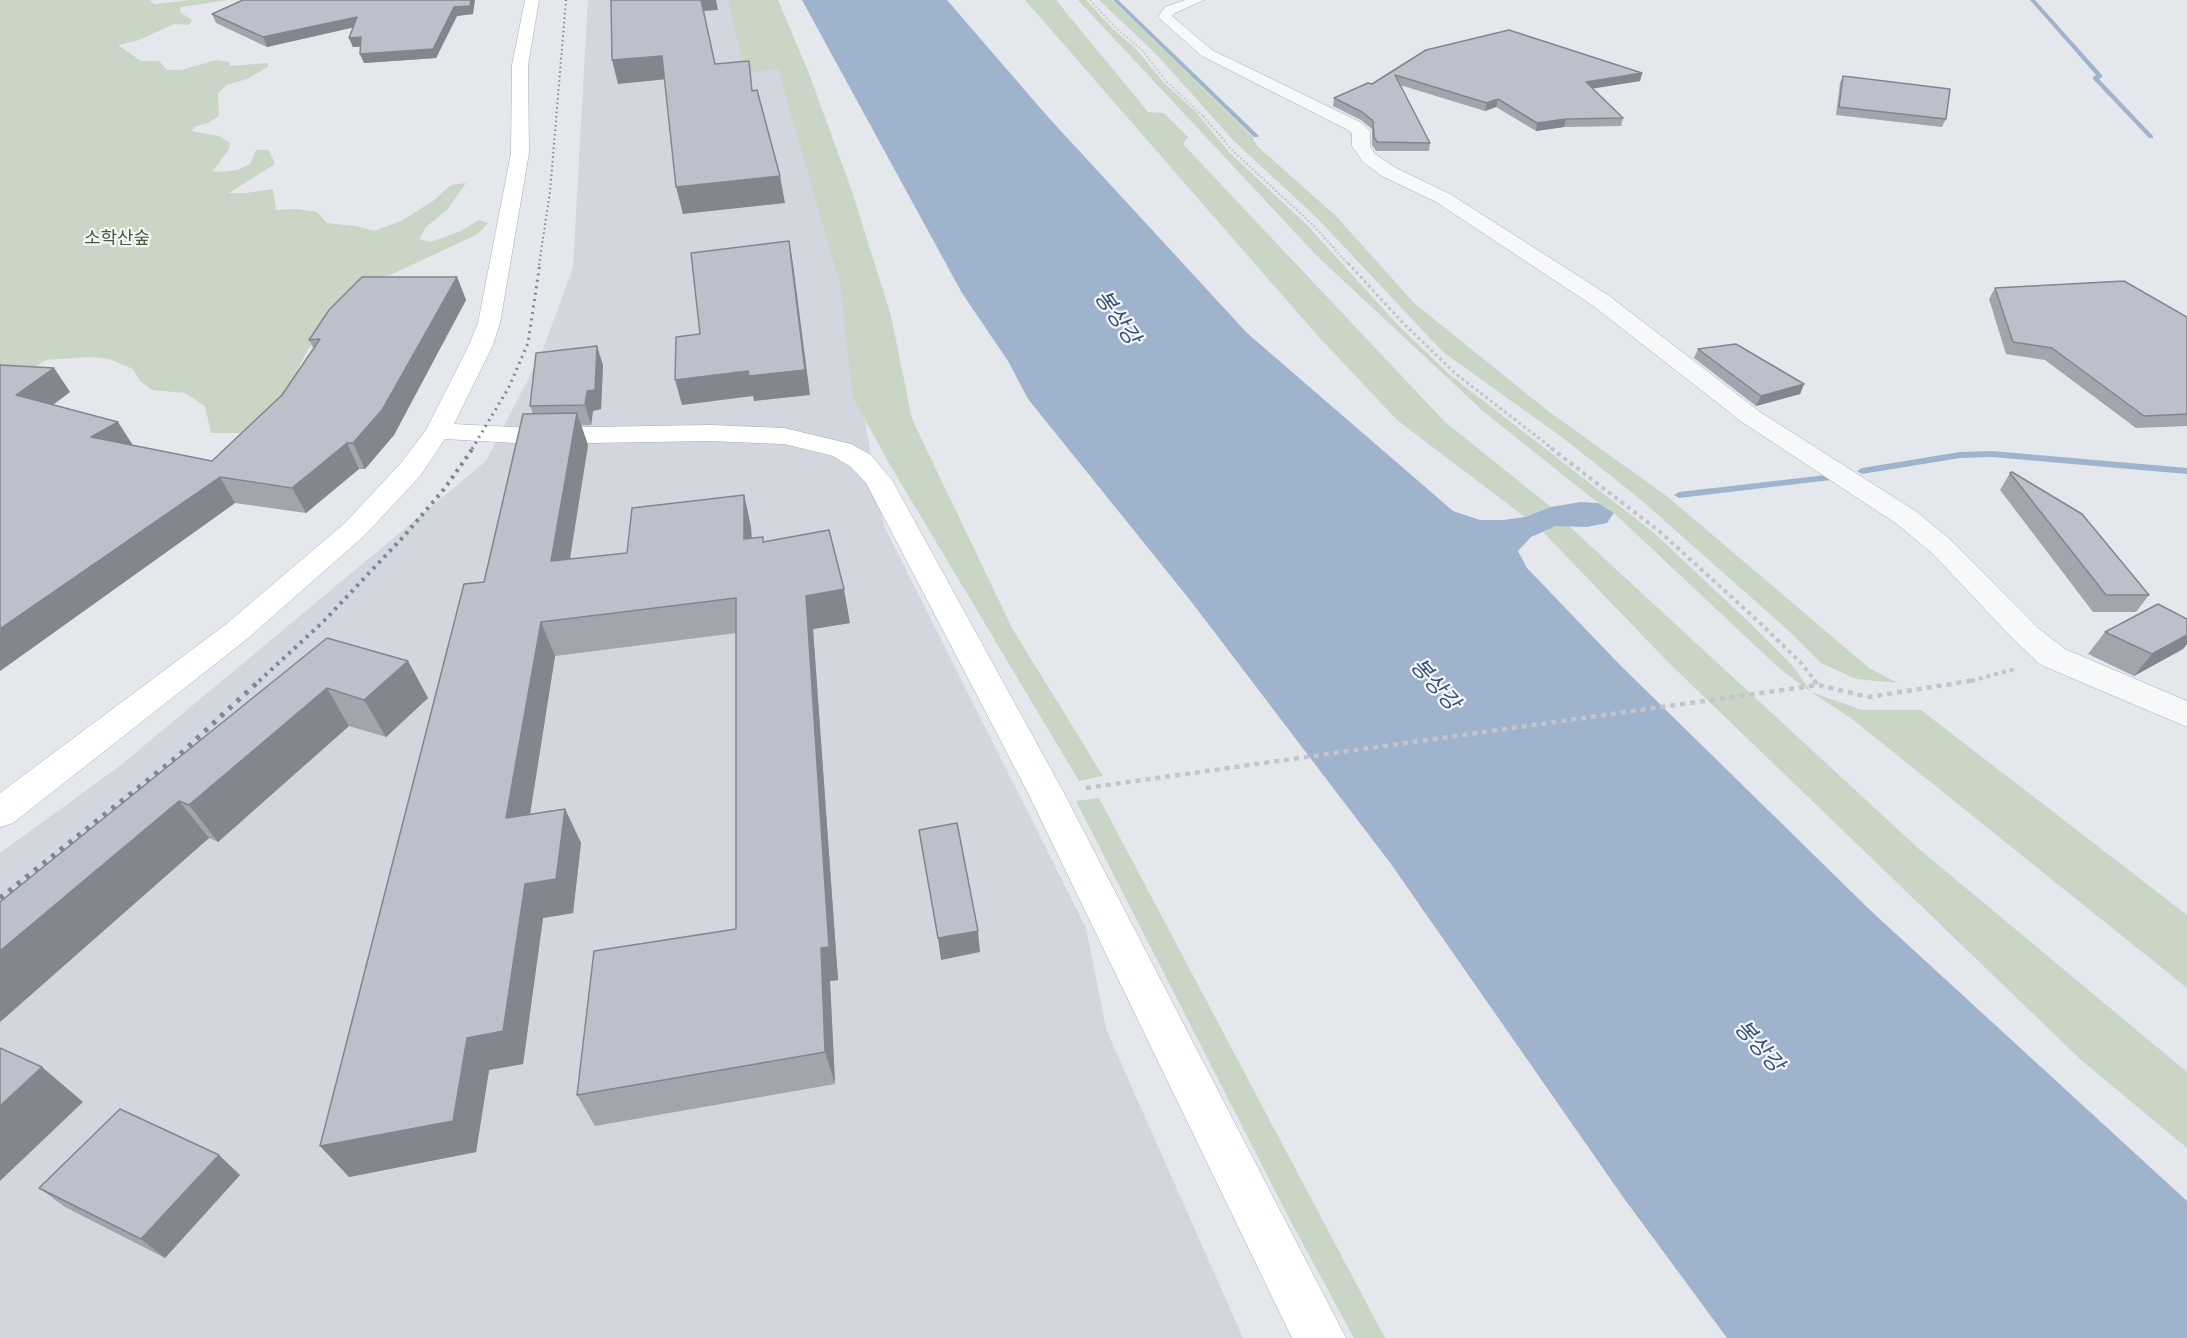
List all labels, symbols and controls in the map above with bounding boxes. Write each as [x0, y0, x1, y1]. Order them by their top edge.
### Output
park label: 소학산숲 [84, 229, 150, 251]
water label: 봉상강 [1087, 287, 1143, 351]
water label: 봉상강 [1403, 655, 1463, 717]
water label: 봉상강 [1727, 1017, 1787, 1079]

